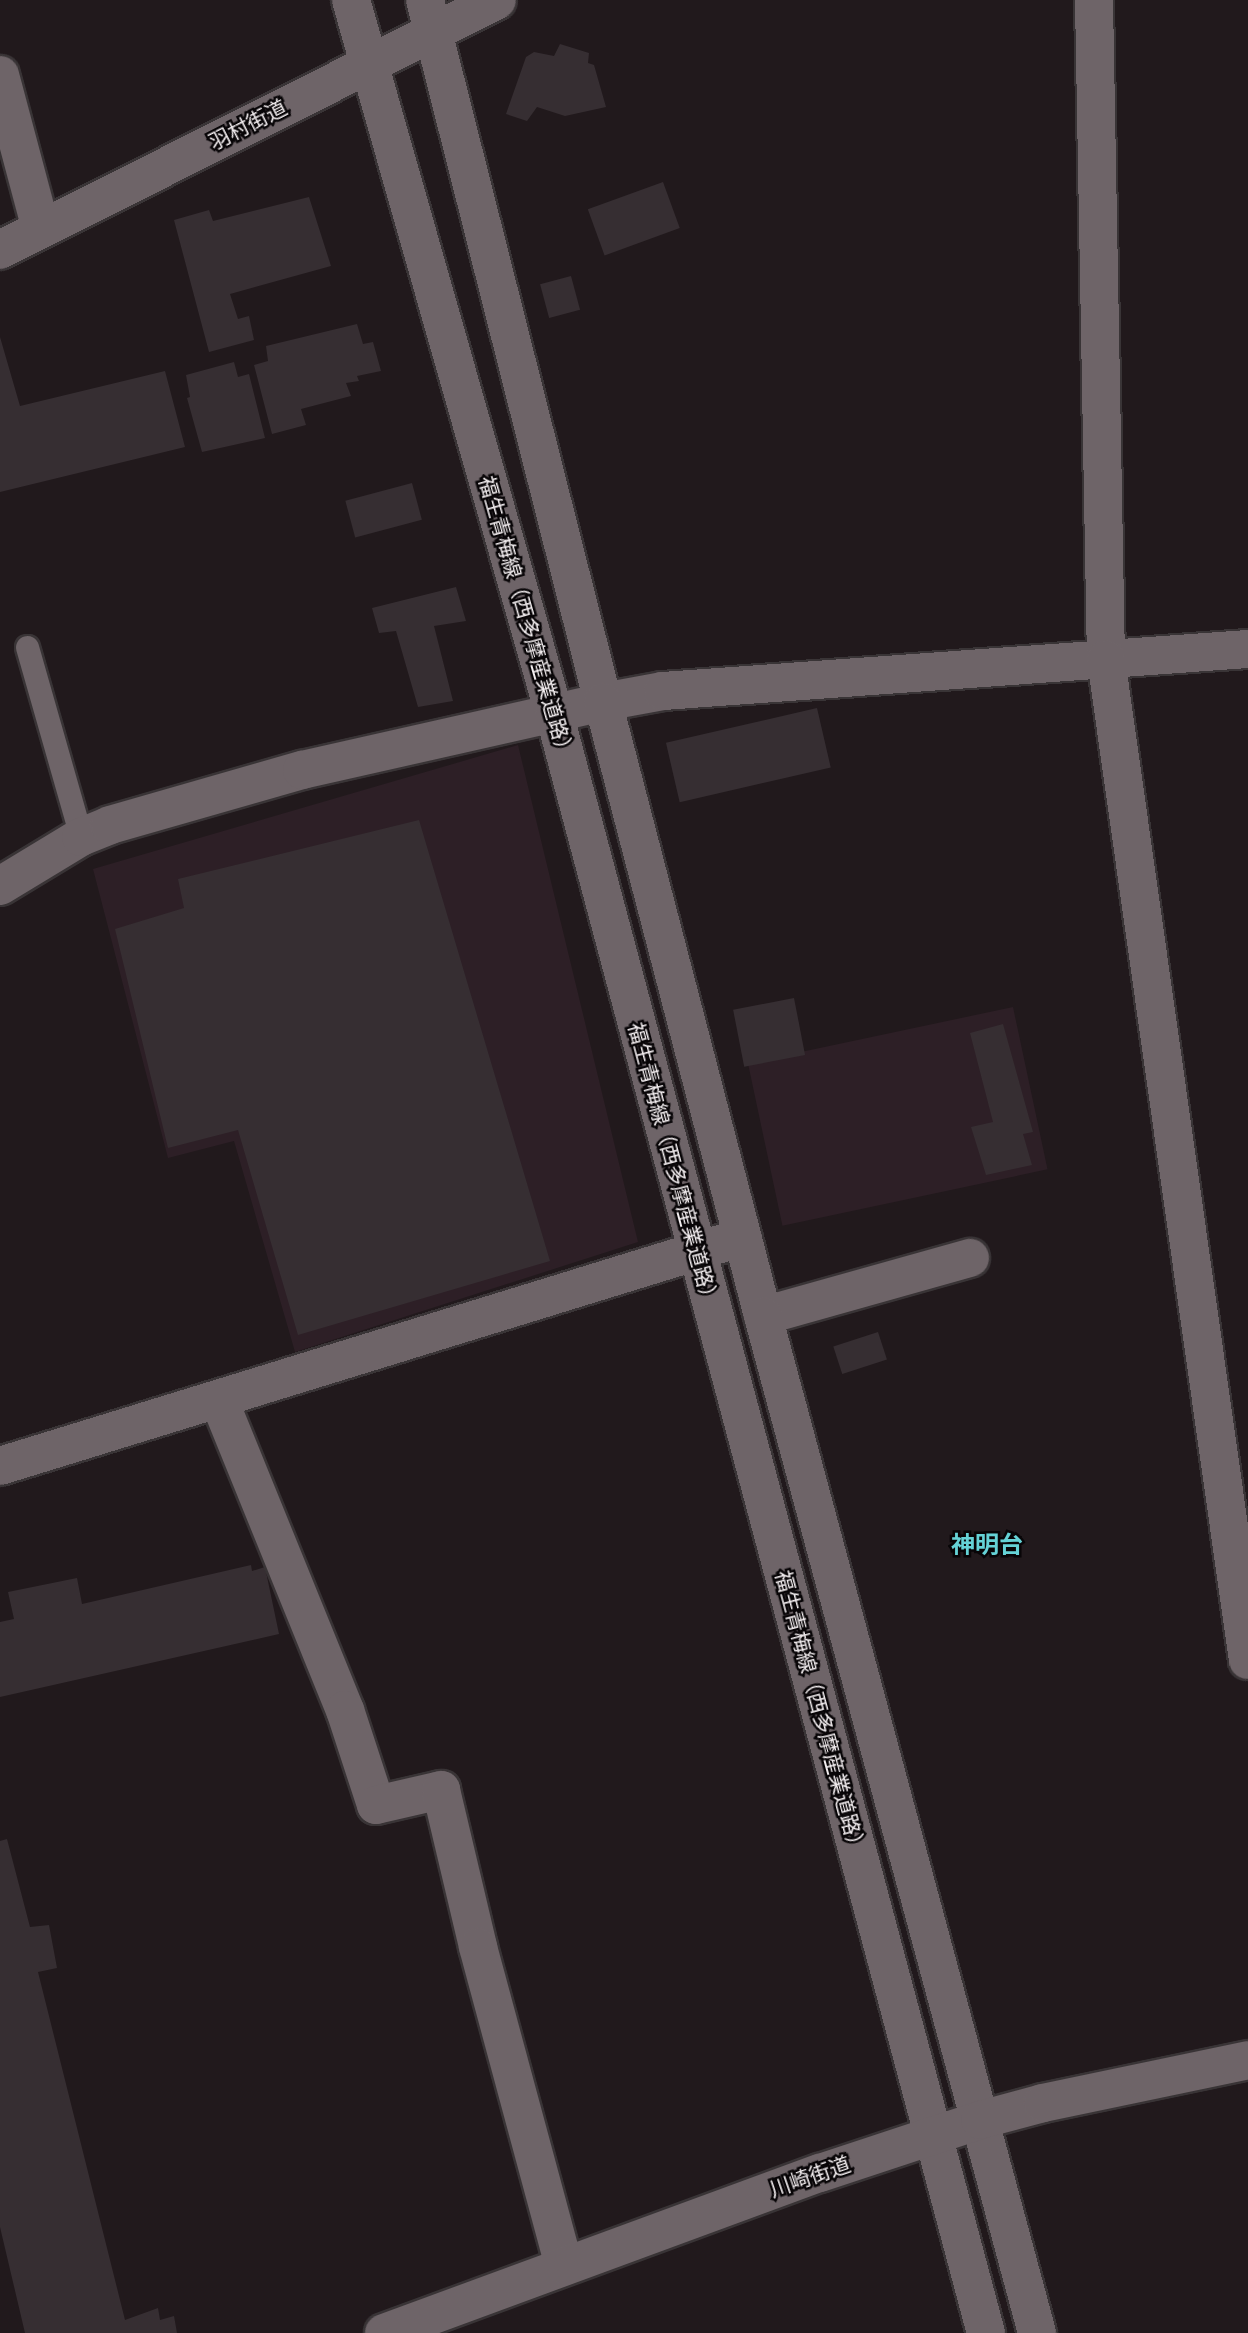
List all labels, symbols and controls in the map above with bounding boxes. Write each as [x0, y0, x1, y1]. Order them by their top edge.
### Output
street label: 羽村街道 [205, 95, 291, 155]
street label: 福生青梅線（西多摩産業道路） [473, 473, 579, 763]
street label: 福生青梅線（西多摩産業道路） [623, 1020, 723, 1310]
district label: 神明台 [951, 1532, 1023, 1560]
street label: 福生青梅線（西多摩産業道路） [770, 1568, 870, 1858]
street label: 川崎街道 [766, 2151, 854, 2203]

